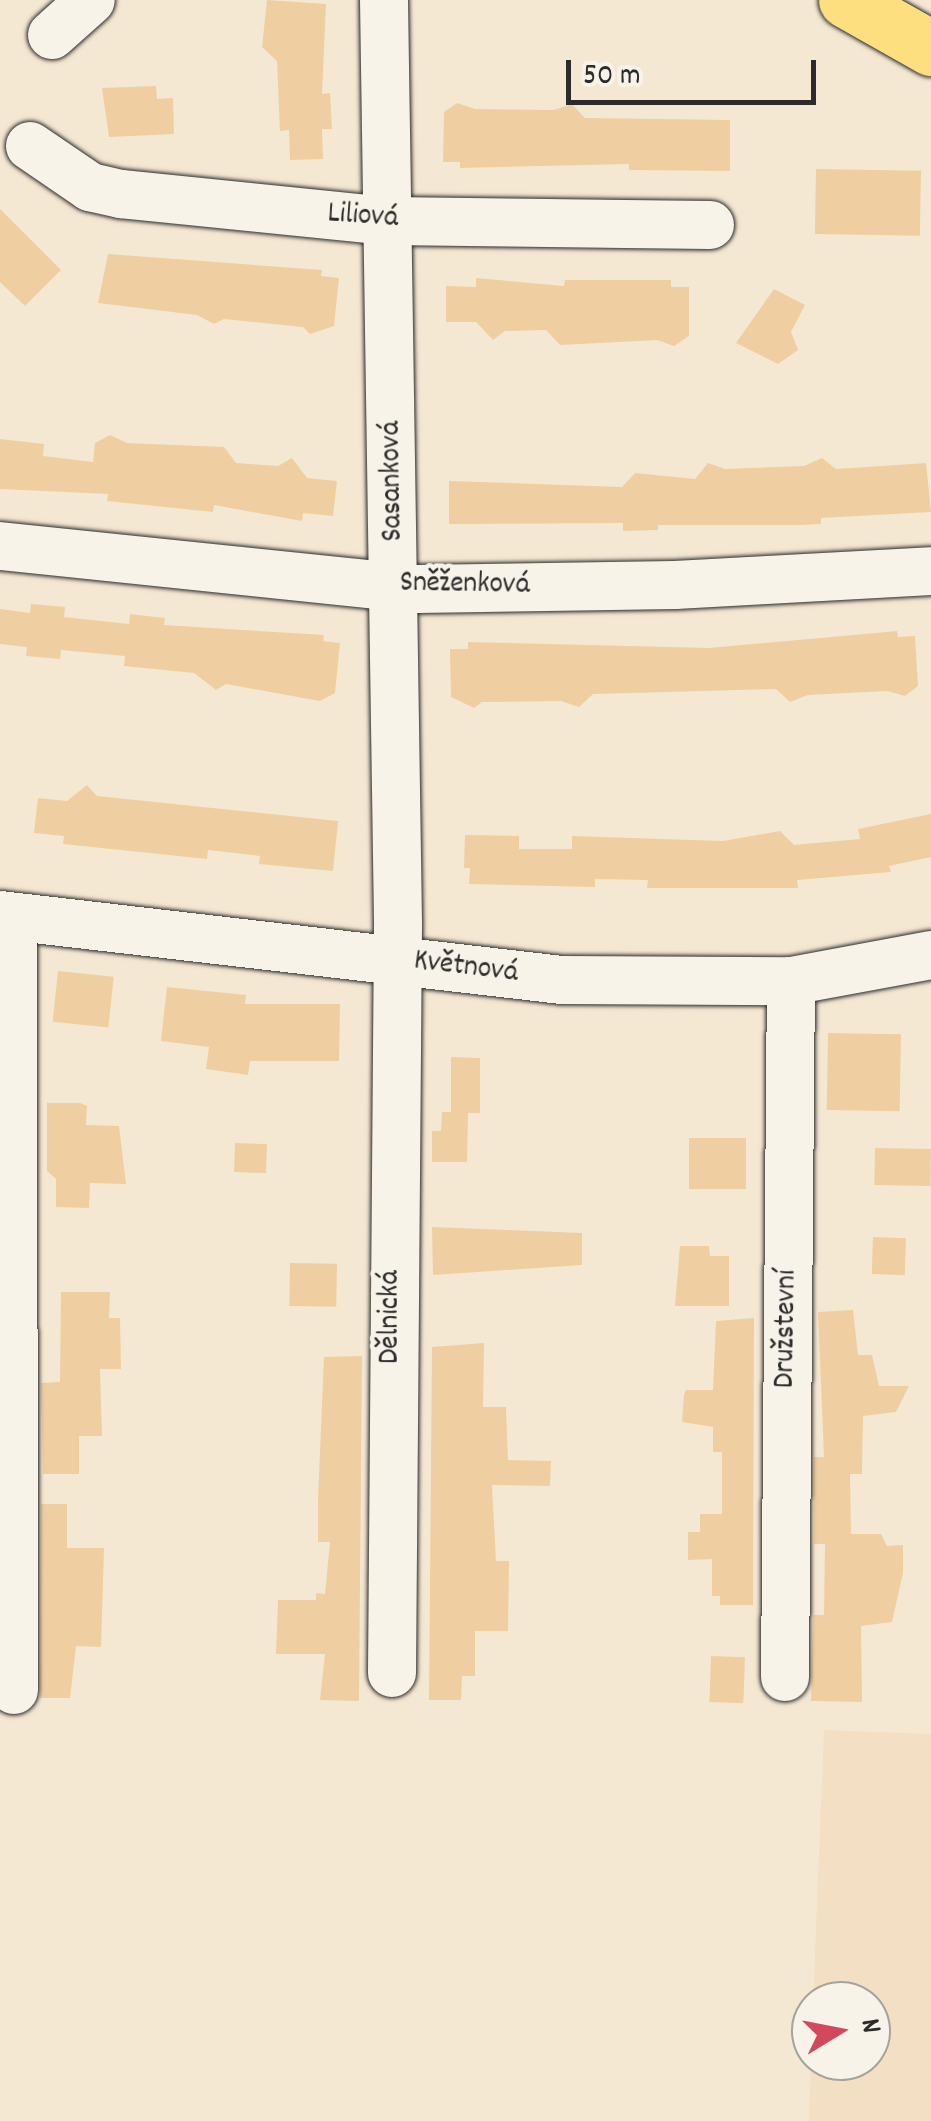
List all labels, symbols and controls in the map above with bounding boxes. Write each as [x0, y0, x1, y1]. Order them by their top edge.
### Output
scale bar [571, 40, 821, 102]
text: 50 m [583, 56, 641, 99]
street label: Liliová [326, 198, 400, 238]
street label: Sasanková [375, 420, 413, 542]
street label: Sněženková [399, 567, 531, 605]
street label: Květnová [412, 945, 520, 993]
street label: Družstevní [769, 1269, 807, 1389]
street label: Dělnická [374, 1270, 410, 1364]
north arrow [791, 1981, 891, 2081]
text: N [848, 2016, 889, 2036]

